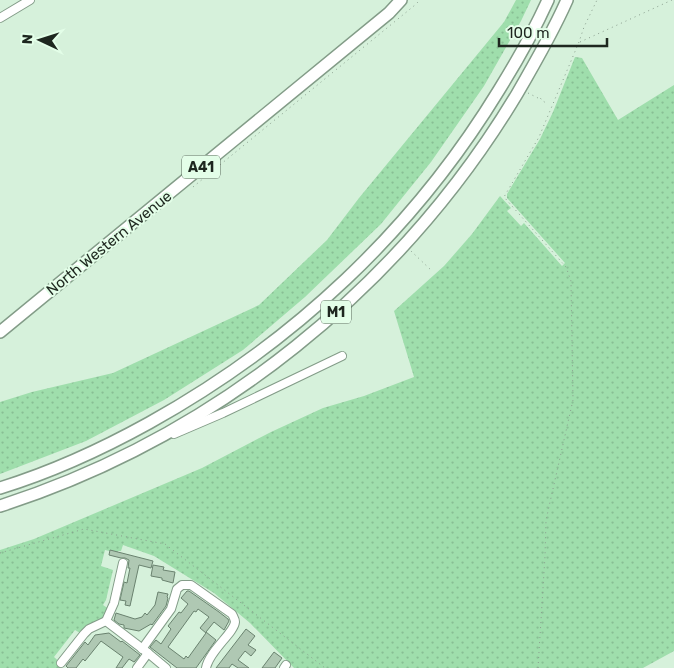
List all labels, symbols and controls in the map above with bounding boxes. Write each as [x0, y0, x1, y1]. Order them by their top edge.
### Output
north arrow [15, 15, 65, 65]
scale bar [499, 15, 606, 47]
text: 100 m [507, 24, 549, 42]
text: N [19, 34, 36, 45]
road number: A41 [182, 156, 220, 178]
street label: North Western Avenue [43, 187, 175, 299]
road number: M1 [321, 300, 351, 324]

